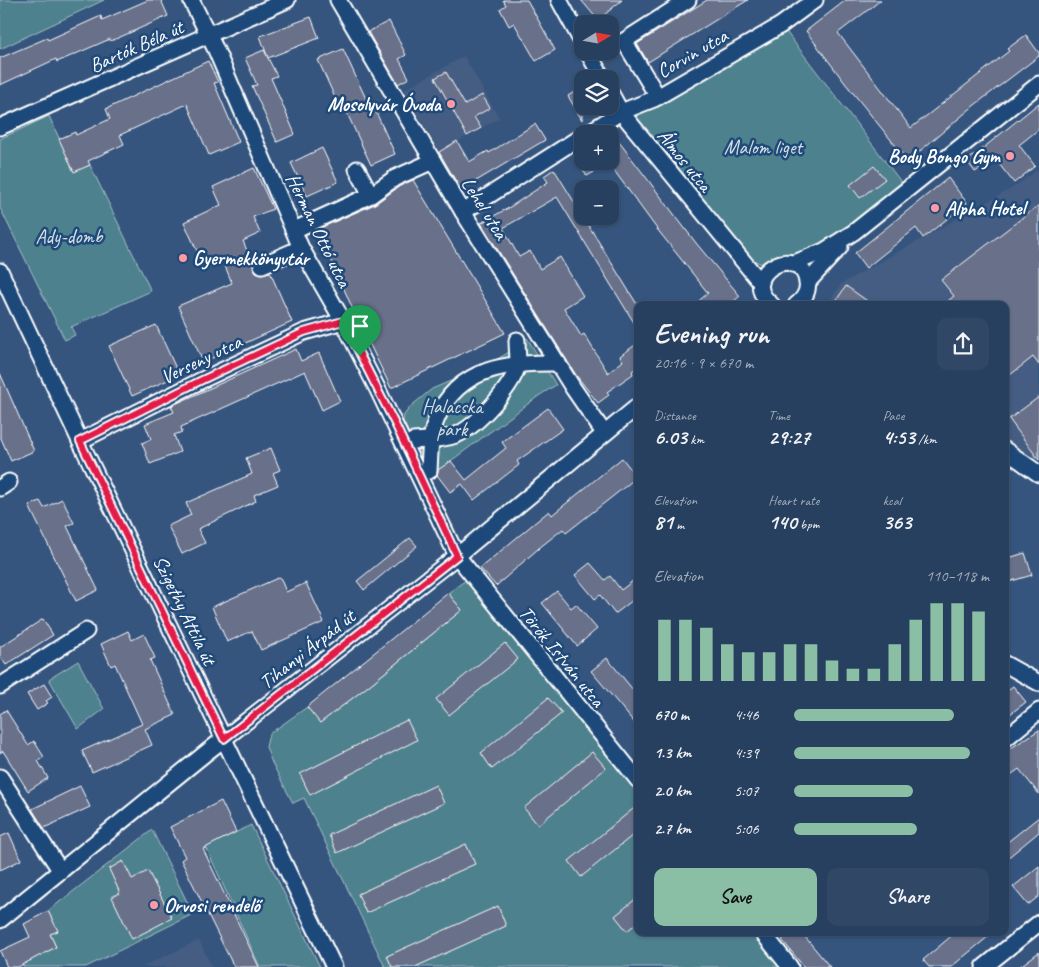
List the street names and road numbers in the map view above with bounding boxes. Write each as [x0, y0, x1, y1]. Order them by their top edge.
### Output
street label: Bartók Béla út [85, 14, 189, 78]
street label: Corvin utca [652, 23, 733, 84]
street label: Álmos utca [652, 124, 719, 198]
street label: Herman Ottó utca [280, 169, 358, 293]
street label: Lehel utca [456, 172, 514, 245]
street label: Verseny utca [157, 329, 247, 390]
street label: Szigethy Attila út [147, 551, 223, 671]
street label: Török István utca [513, 601, 611, 713]
street label: Tihanyi Árpád út [254, 603, 362, 695]

